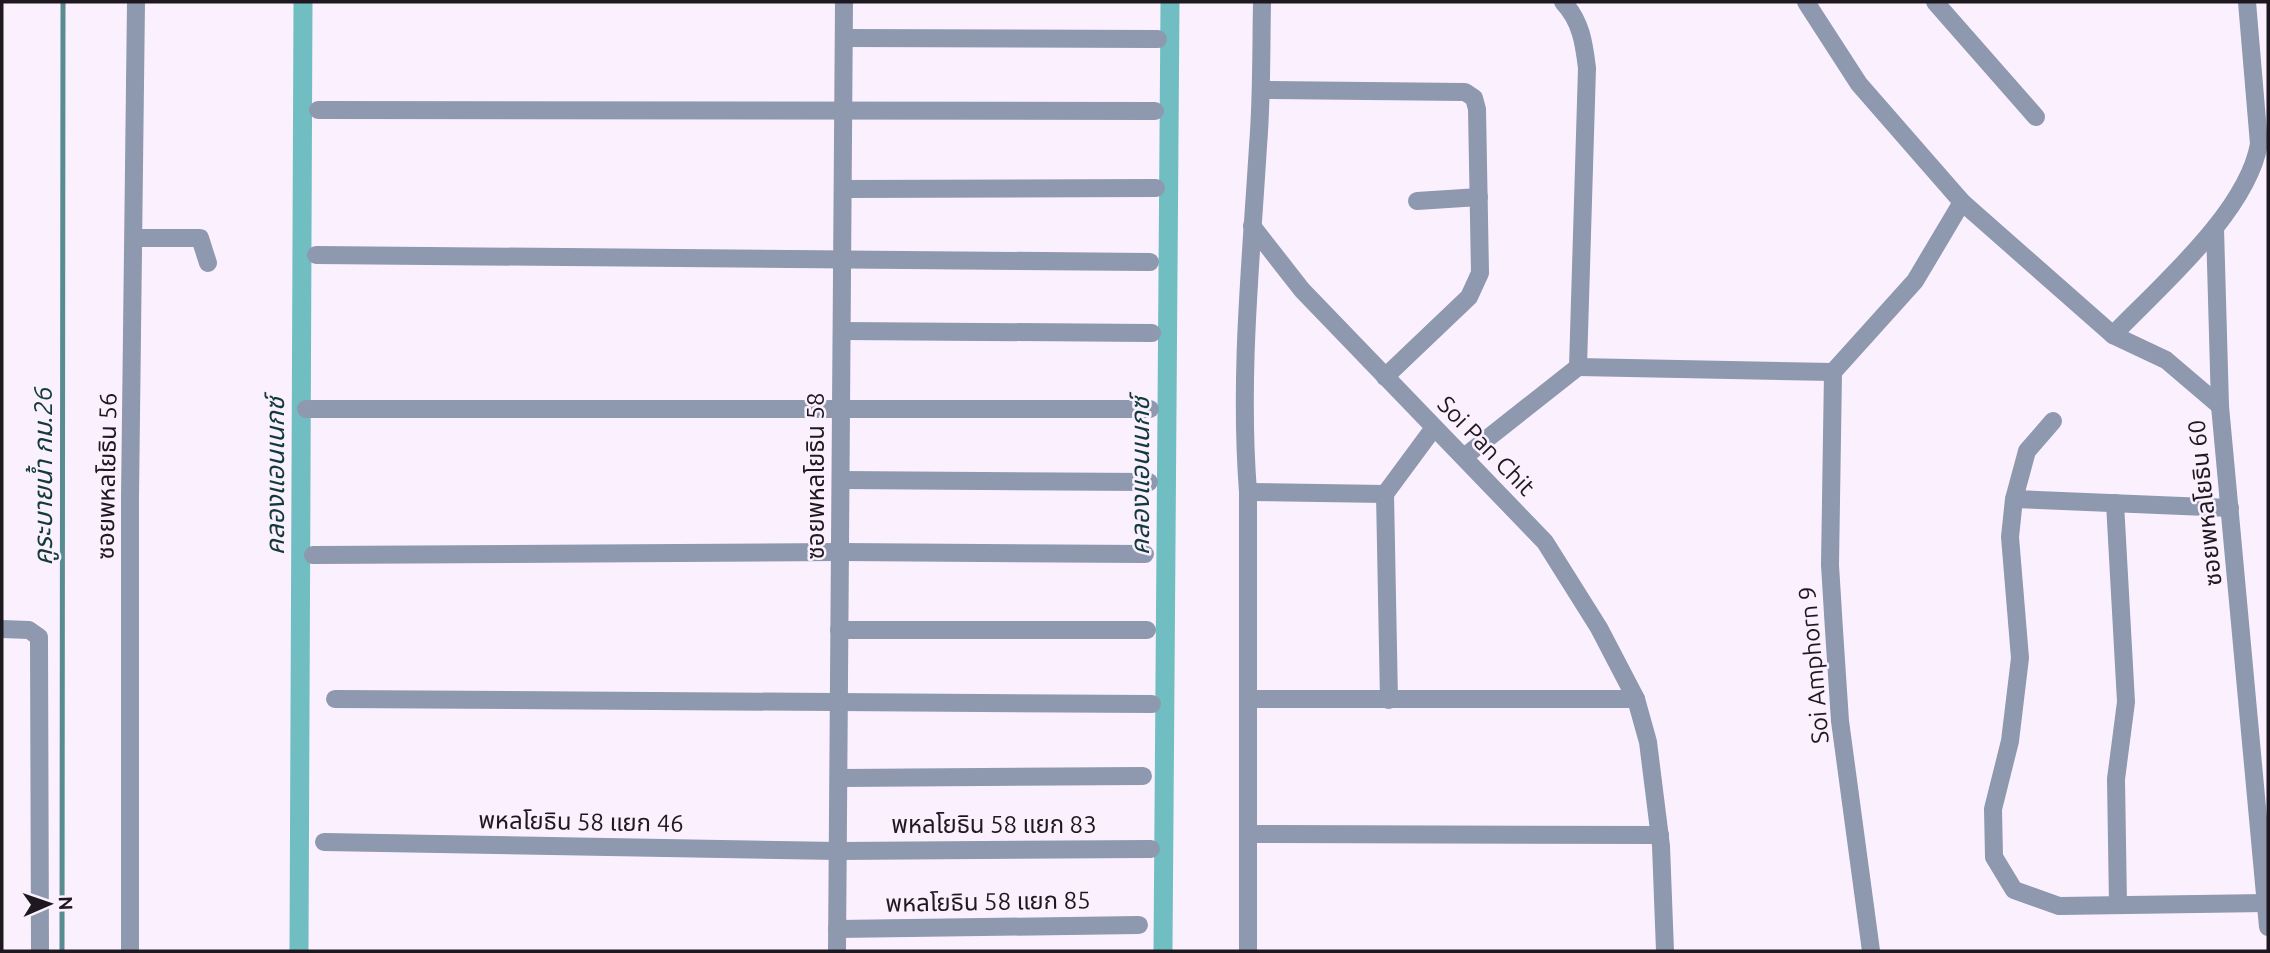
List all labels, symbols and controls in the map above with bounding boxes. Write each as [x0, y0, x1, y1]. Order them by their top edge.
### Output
water label: คูระบายน้ำ กม.26 [25, 386, 59, 566]
street label: Soi Pan Chit [1432, 390, 1541, 501]
water label: คลองแอนเนกซ์ [260, 391, 289, 555]
water label: คลองแอนเนกซ์ [1125, 391, 1154, 555]
street label: ซอยพหลโยธิน 56 [92, 392, 121, 560]
street label: ซอยพหลโยธิน 58 [802, 392, 829, 560]
street label: ซอยพหลโยธิน 60 [2182, 419, 2227, 588]
street label: Soi Amphorn 9 [1793, 585, 1834, 745]
street label: พหลโยธิน 58 แยก 46 [478, 806, 684, 837]
street label: พหลโยธิน 58 แยก 83 [891, 811, 1097, 838]
north arrow [14, 869, 84, 939]
street label: พหลโยธิน 58 แยก 85 [885, 886, 1091, 917]
text: N [55, 896, 77, 911]

